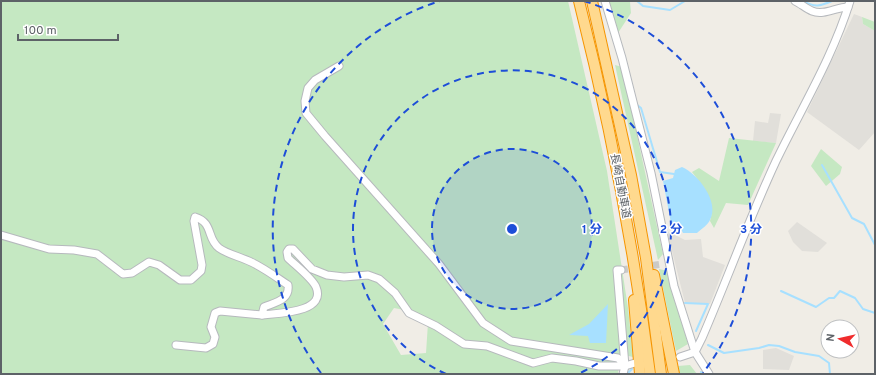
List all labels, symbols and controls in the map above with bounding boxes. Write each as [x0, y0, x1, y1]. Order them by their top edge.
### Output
scale bar [18, 16, 118, 42]
text: 100 m [24, 23, 57, 39]
street label: 長崎自動車道 [607, 152, 633, 220]
centre of rings [505, 222, 519, 236]
text: 1 分 [582, 222, 602, 238]
text: 2 分 [660, 222, 682, 238]
text: 3 分 [740, 222, 762, 238]
north arrow [820, 319, 860, 359]
text: N [824, 333, 839, 343]

